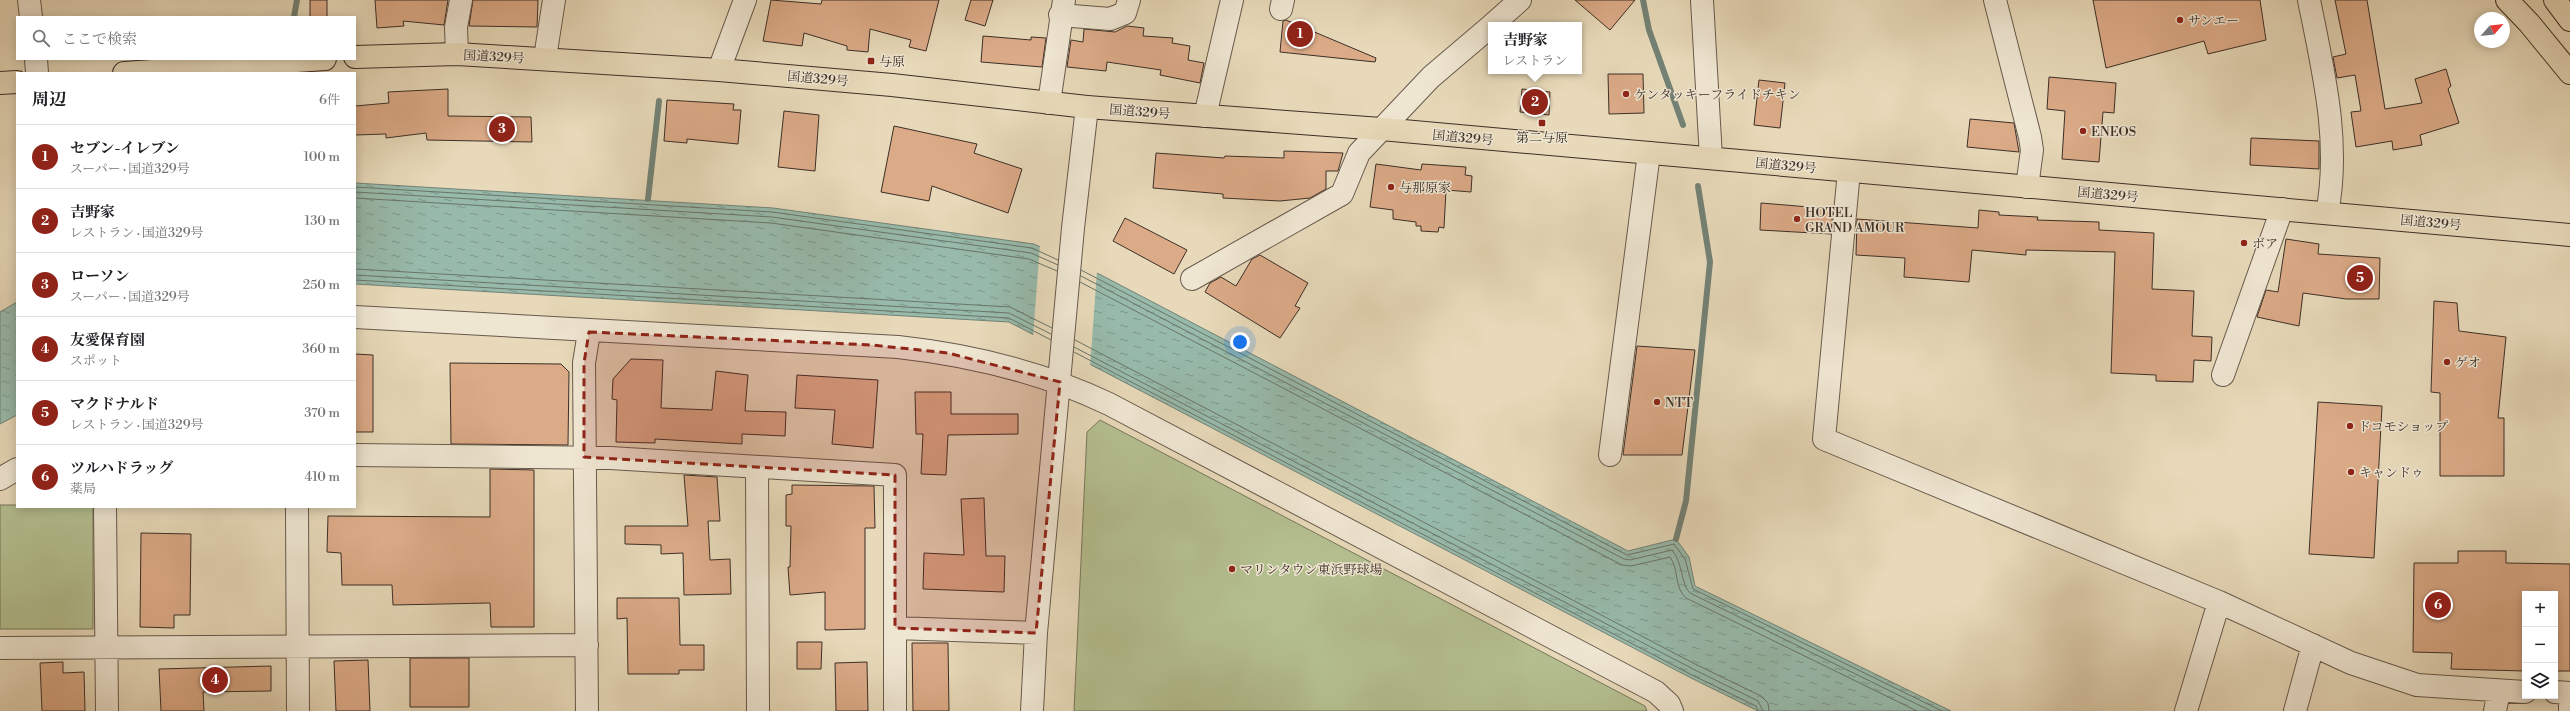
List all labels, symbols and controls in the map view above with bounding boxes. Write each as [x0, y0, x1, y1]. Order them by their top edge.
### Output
north arrow [2474, 12, 2510, 48]
place label: サンエー [2188, 13, 2239, 29]
marker: サンエー [2175, 15, 2185, 25]
search box [16, 16, 356, 60]
pin: 1 [1287, 19, 1313, 49]
popup [1488, 22, 1582, 74]
icon: search [30, 27, 52, 49]
text: ここで検索 [62, 30, 137, 49]
text: 吉野家 [1503, 31, 1548, 50]
street label: 国道329号 [463, 47, 525, 67]
text: レストラン [1503, 53, 1567, 69]
place label: 与原 [879, 54, 905, 70]
marker: 与原 [866, 56, 876, 66]
street label: 国道329号 [787, 68, 849, 90]
pin: 2 [1522, 87, 1548, 117]
place label: ケンタッキーフライドチキン [1634, 87, 1801, 103]
text: 周辺 [32, 89, 66, 111]
marker: ケンタッキーフライドチキン [1621, 89, 1631, 99]
text: 6件 [319, 92, 340, 108]
street label: 国道329号 [1109, 102, 1171, 122]
pin: 3 [489, 114, 515, 144]
marker: 第二与原 [1537, 118, 1547, 128]
place label: ENEOS [2091, 124, 2136, 140]
marker: ENEOS [2078, 126, 2088, 136]
street label: 国道329号 [1432, 127, 1494, 149]
place label: 第二与原 [1516, 130, 1568, 146]
text: セブン-イレブン [70, 139, 180, 158]
text: 1 [42, 149, 48, 165]
text: 100 m [304, 149, 340, 165]
street label: 国道329号 [1755, 155, 1817, 177]
text: スーパー · 国道329号 [70, 161, 190, 177]
place label: 与那原家 [1399, 180, 1451, 196]
marker: 与那原家 [1386, 182, 1396, 192]
street label: 国道329号 [2077, 184, 2139, 206]
text: 吉野家 [70, 203, 115, 222]
place label: HOTEL GRAND AMOUR [1805, 205, 1905, 236]
street label: 国道329号 [2400, 212, 2462, 234]
text: 2 [41, 213, 49, 229]
text: 130 m [305, 213, 340, 229]
marker: HOTEL GRAND AMOUR [1792, 214, 1802, 224]
text: レストラン · 国道329号 [70, 225, 204, 241]
place label: ボア [2252, 236, 2278, 252]
marker: ボア [2239, 238, 2249, 248]
pin: 5 [2347, 263, 2373, 293]
text: ローソン [70, 267, 129, 286]
text: 3 [41, 277, 49, 293]
text: 250 m [303, 277, 340, 293]
text: スーパー · 国道329号 [70, 289, 190, 305]
text: 友愛保育園 [70, 331, 145, 350]
your location [1230, 332, 1250, 352]
text: 4 [41, 341, 49, 357]
text: 360 m [302, 341, 340, 357]
text: スポット [70, 353, 122, 369]
place label: ゲオ [2455, 355, 2481, 371]
marker: ゲオ [2442, 357, 2452, 367]
text: マクドナルド [70, 395, 159, 414]
place label: NTT [1665, 395, 1693, 411]
marker: NTT [1652, 397, 1662, 407]
text: 5 [41, 405, 49, 421]
text: 370 m [304, 405, 340, 421]
text: レストラン · 国道329号 [70, 417, 204, 433]
place label: ドコモショップ [2358, 419, 2448, 435]
marker: ドコモショップ [2345, 421, 2355, 431]
text: ツルハドラッグ [70, 459, 173, 478]
place label: キャンドゥ [2359, 465, 2424, 481]
marker: キャンドゥ [2346, 467, 2356, 477]
text: 6 [41, 469, 49, 485]
text: 410 m [304, 469, 340, 485]
text: 薬局 [70, 481, 96, 497]
place label: マリンタウン東浜野球場 [1240, 562, 1382, 578]
marker: マリンタウン東浜野球場 [1227, 564, 1237, 574]
pin: 6 [2425, 590, 2451, 620]
map controls [2522, 591, 2558, 699]
button: + [2522, 591, 2558, 627]
button: − [2522, 627, 2558, 663]
button: layers [2522, 663, 2558, 699]
pin: 4 [202, 665, 228, 695]

